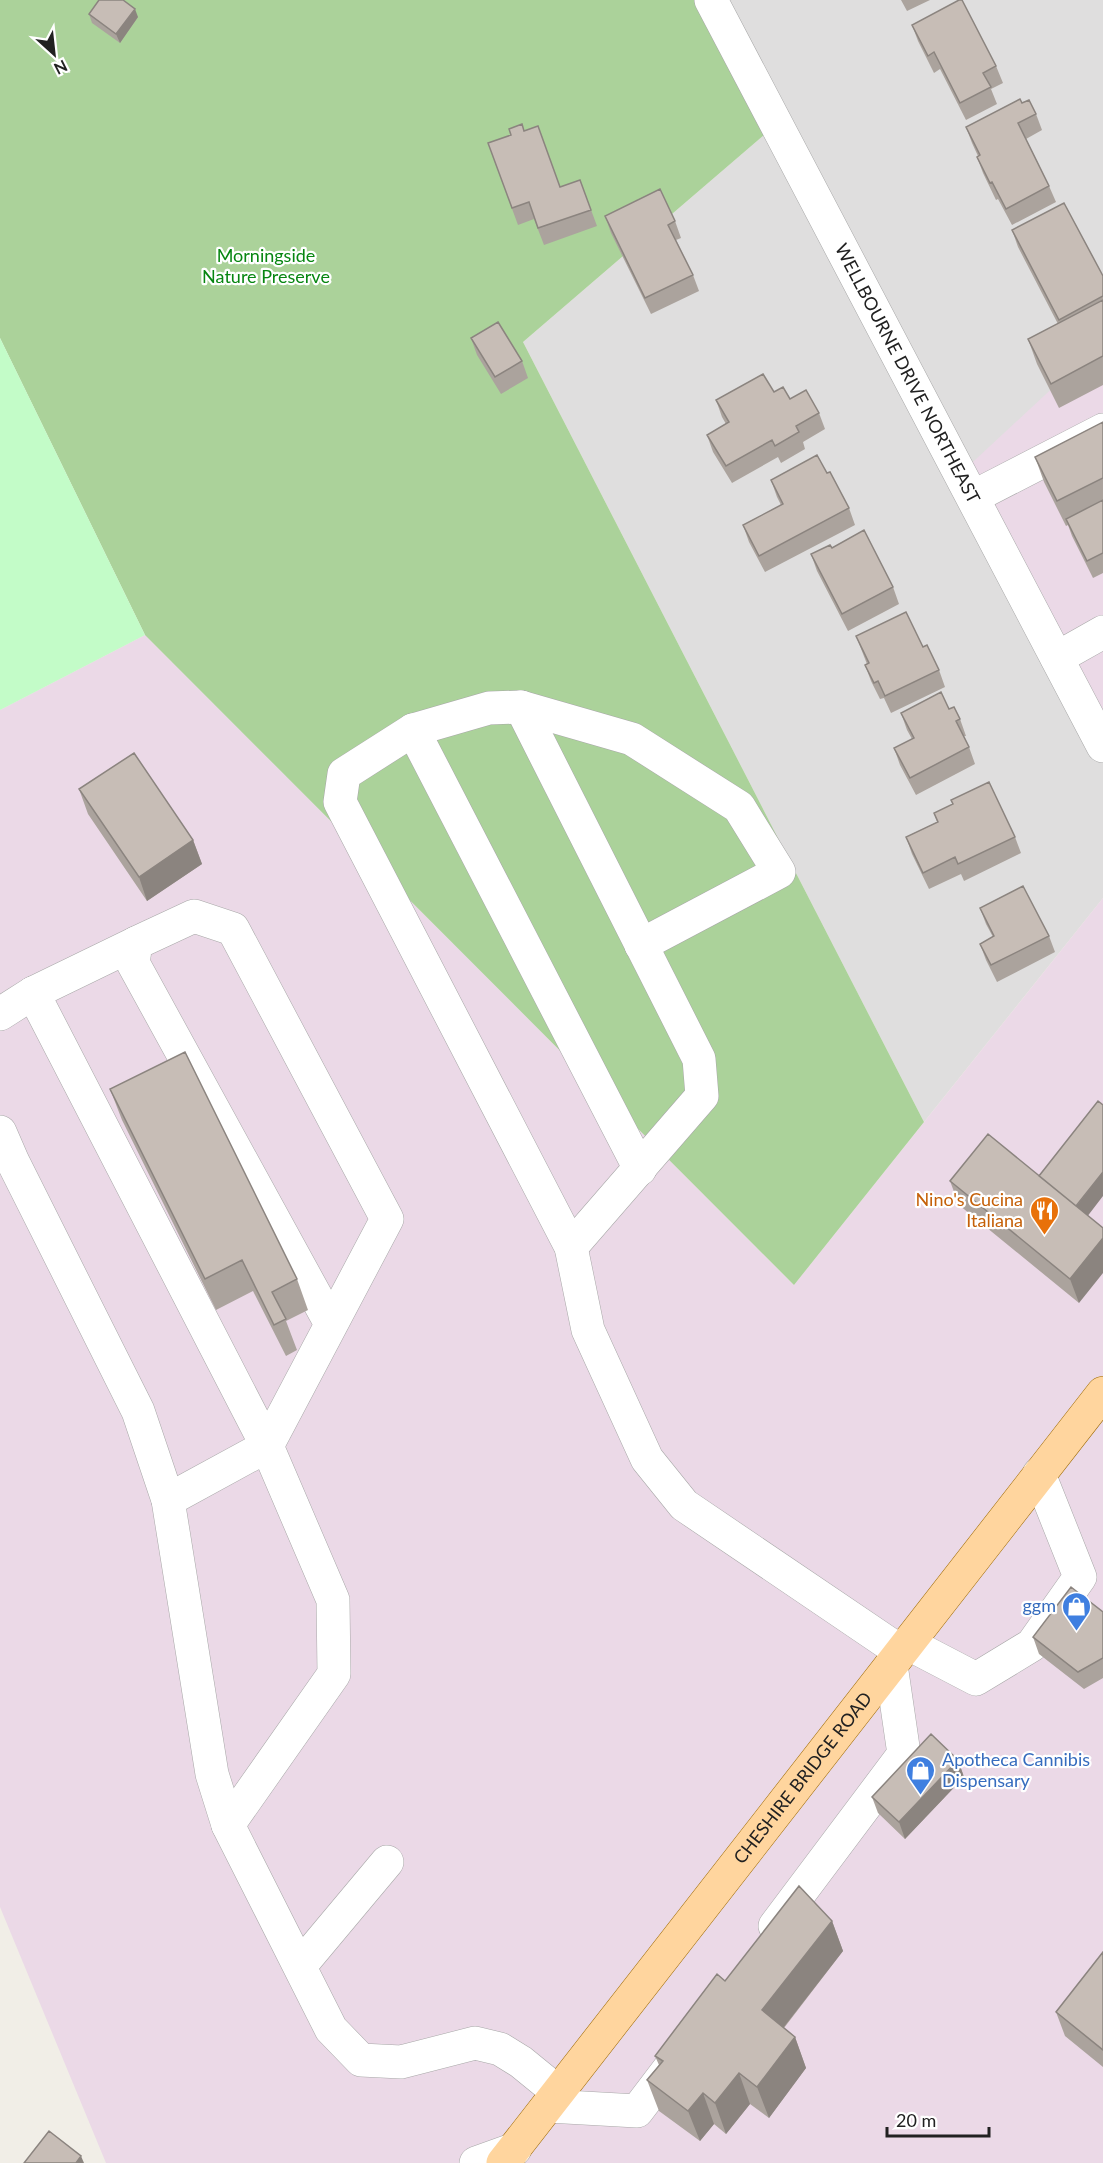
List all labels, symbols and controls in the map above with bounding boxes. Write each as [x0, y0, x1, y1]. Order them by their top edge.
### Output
north arrow [24, 24, 84, 84]
text: N [51, 57, 71, 79]
street label: WELLBOURNE DRIVE NORTHEAST [831, 239, 986, 507]
park label: Morningside Nature Preserve [202, 244, 330, 287]
place label: Nino's Cucina Italiana [915, 1188, 1023, 1231]
restaurant icon: Nino's Cucina Italiana [1028, 1194, 1060, 1236]
shop icon: ggm [1061, 1590, 1093, 1632]
place label: ggm [1023, 1594, 1056, 1616]
street label: CHESHIRE BRIDGE ROAD [728, 1687, 876, 1868]
place label: Apotheca Cannibis Dispensary [942, 1748, 1090, 1791]
shop icon: Apotheca Cannibis Dispensary [905, 1754, 937, 1796]
scale bar [887, 2100, 989, 2138]
text: 20 m [896, 2109, 936, 2131]

